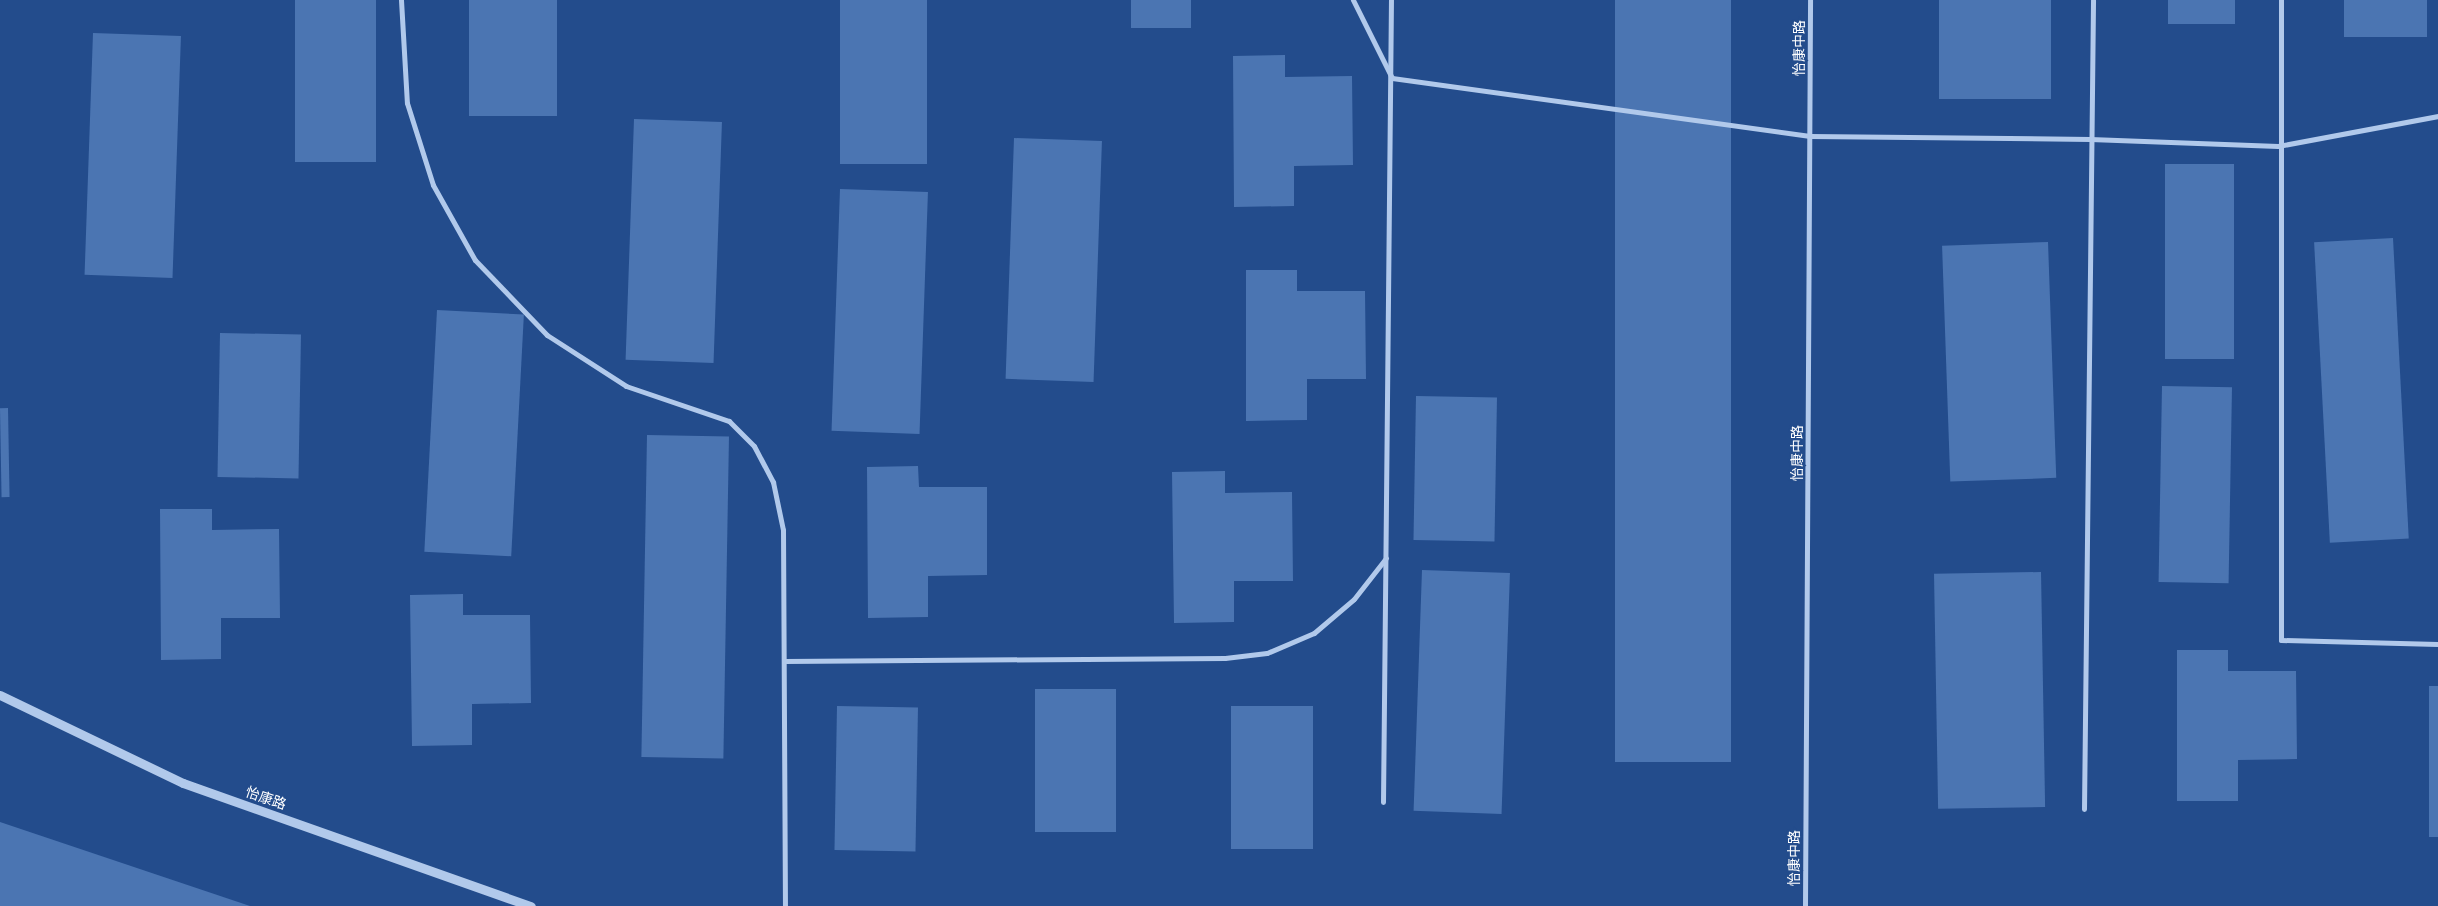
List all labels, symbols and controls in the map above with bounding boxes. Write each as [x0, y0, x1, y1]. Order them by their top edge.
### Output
street label: 怡康中路 [1791, 20, 1807, 76]
street label: 怡康中路 [1789, 425, 1805, 481]
street label: 怡康路 [243, 783, 289, 813]
street label: 怡康中路 [1786, 830, 1802, 886]

